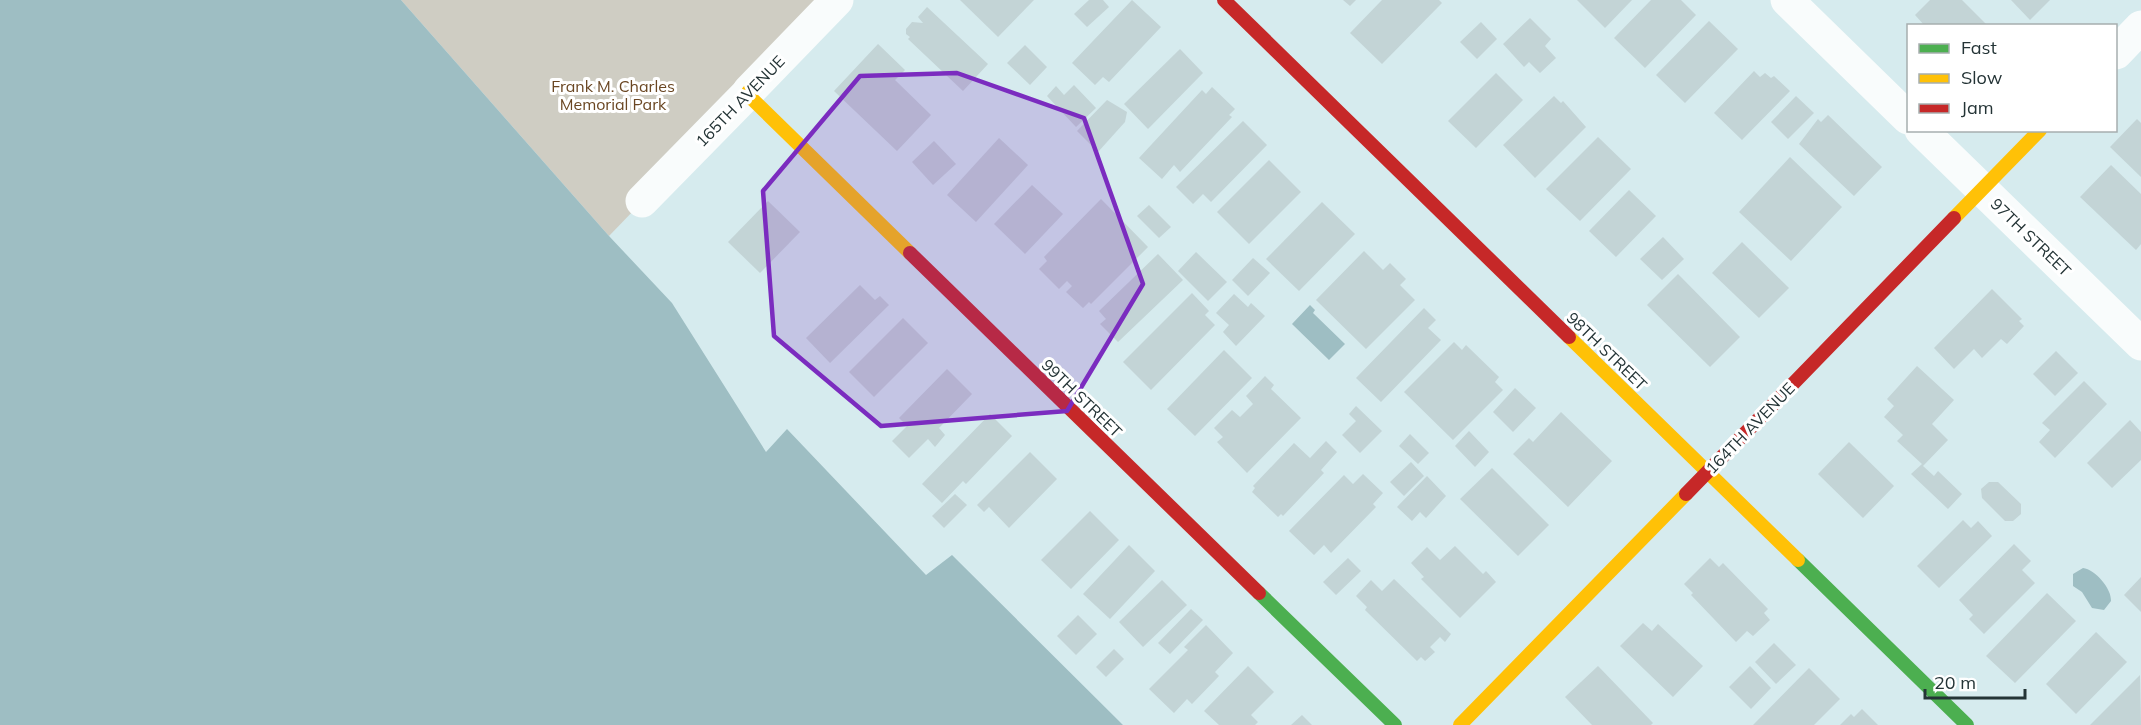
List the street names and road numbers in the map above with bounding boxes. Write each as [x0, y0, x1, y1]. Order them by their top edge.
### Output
street label: 165TH AVENUE [691, 51, 789, 151]
street label: 97TH STREET [1987, 194, 2076, 281]
street label: 98TH STREET [1563, 308, 1652, 395]
street label: 99TH STREET [1038, 355, 1127, 442]
street label: 164TH AVENUE [1701, 378, 1799, 478]

